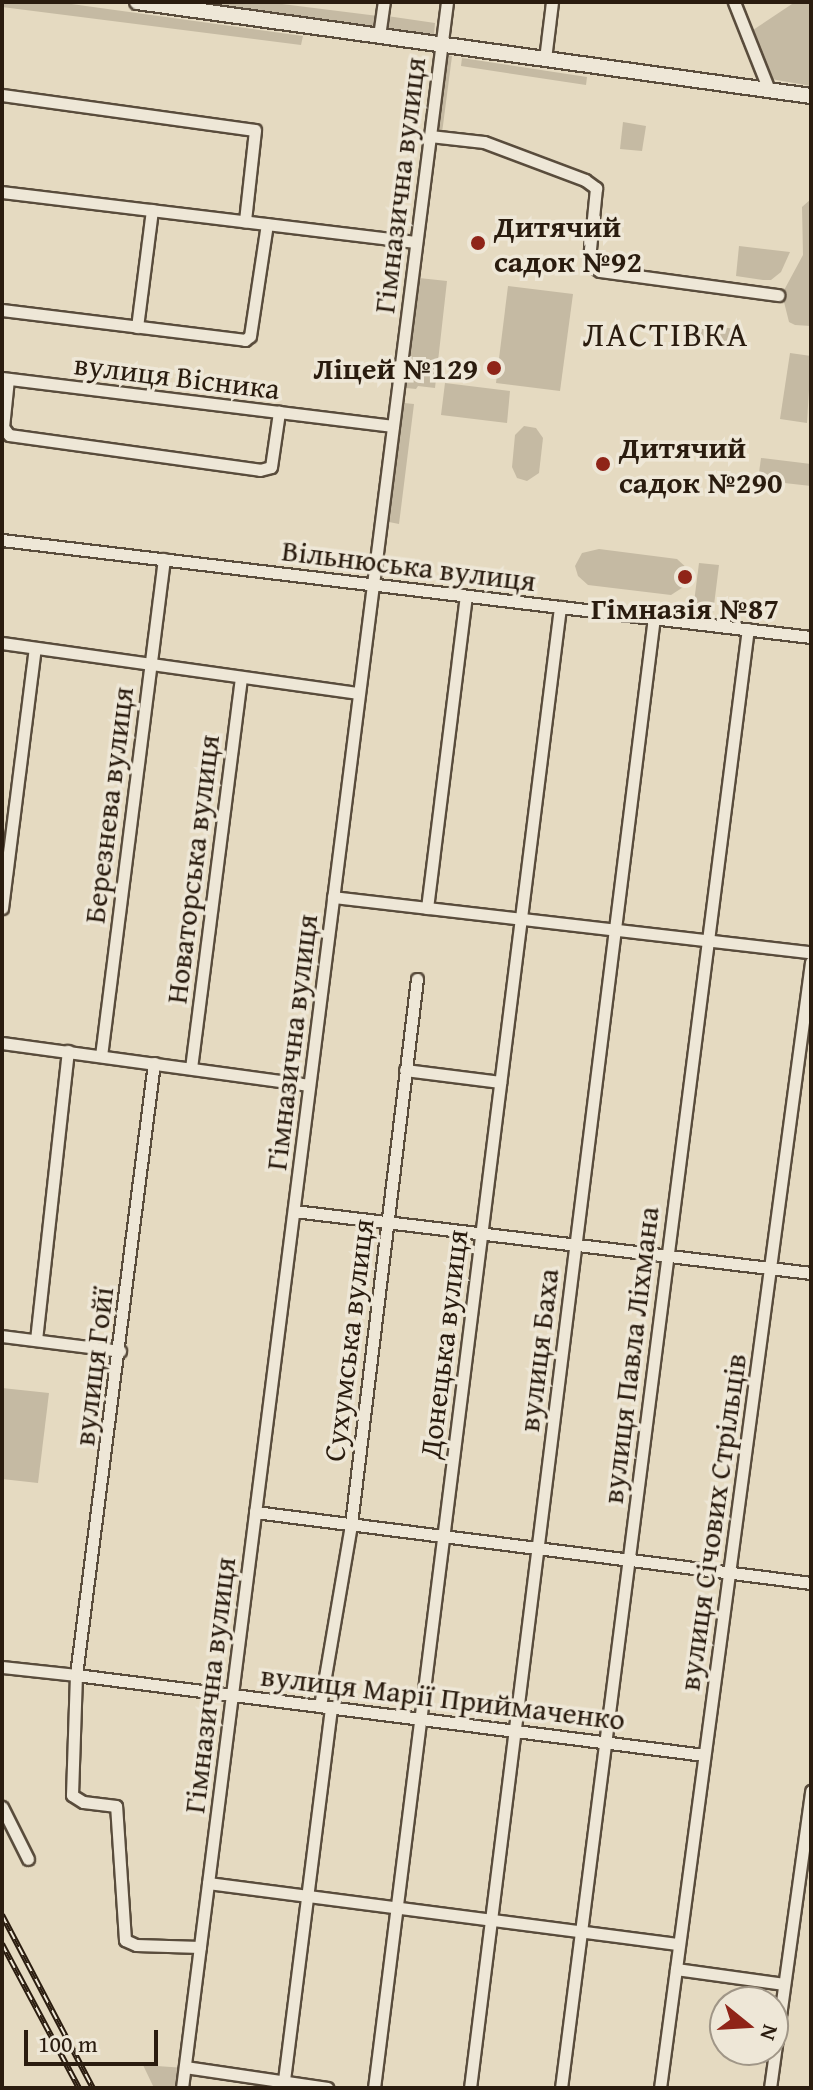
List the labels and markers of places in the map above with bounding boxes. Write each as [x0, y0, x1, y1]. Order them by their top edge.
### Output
place label: Дитячий садок №92 [494, 208, 642, 278]
marker: Дитячий садок №92 [469, 234, 487, 252]
place label: Ліцей №129 [313, 350, 478, 386]
marker: Ліцей №129 [485, 359, 503, 377]
place label: Дитячий садок №290 [619, 429, 782, 500]
marker: Дитячий садок №290 [594, 455, 612, 473]
marker: Гімназія №87 [676, 568, 694, 586]
place label: Гімназія №87 [591, 590, 779, 626]

